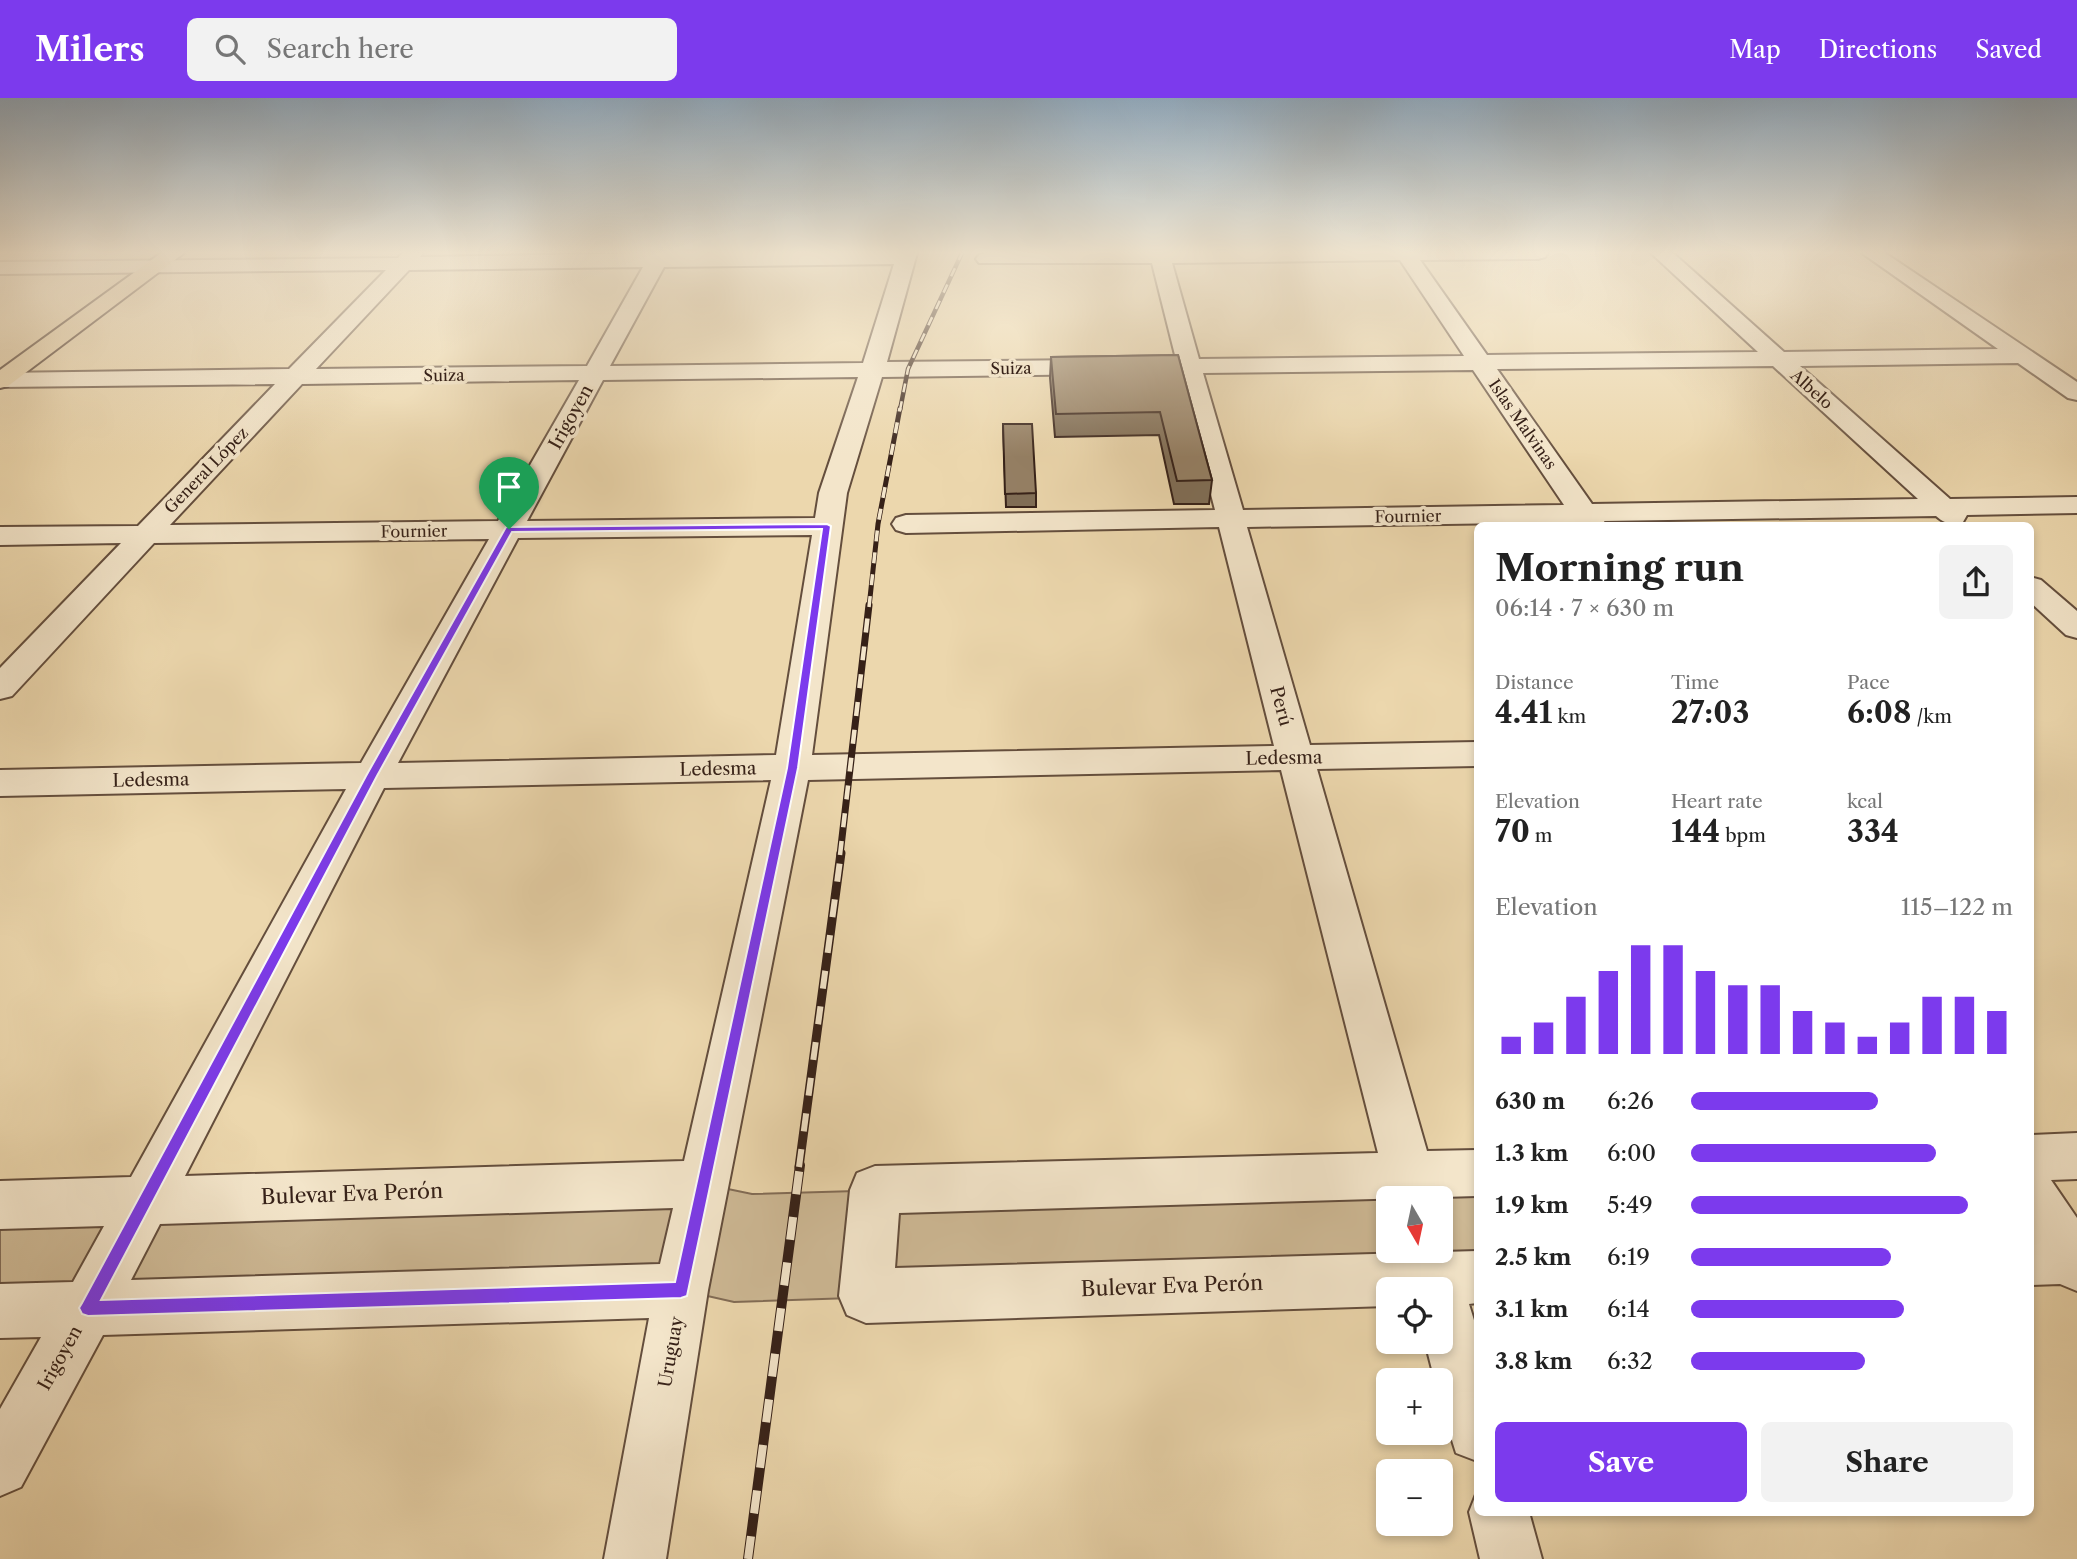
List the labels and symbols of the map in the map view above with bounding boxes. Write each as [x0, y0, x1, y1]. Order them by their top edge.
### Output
street label: Suiza [990, 358, 1032, 378]
street label: Albelo [1786, 364, 1837, 413]
street label: Suiza [423, 365, 465, 385]
street label: Islas Malvinas [1485, 375, 1561, 473]
street label: Irigoyen [544, 381, 598, 453]
street label: General López [160, 423, 252, 517]
pin [479, 457, 539, 529]
street label: Fournier [1374, 505, 1442, 527]
street label: Fournier [380, 520, 448, 542]
street label: Perú [1265, 684, 1297, 728]
street label: Ledesma [1245, 746, 1323, 770]
street label: Ledesma [679, 757, 757, 781]
street label: Ledesma [112, 768, 190, 792]
street label: Bulevar Eva Perón [260, 1178, 444, 1209]
north arrow [1376, 1186, 1452, 1264]
street label: Bulevar Eva Perón [1080, 1270, 1264, 1301]
street label: Uruguay [654, 1314, 688, 1389]
street label: Irigoyen [33, 1322, 87, 1394]

